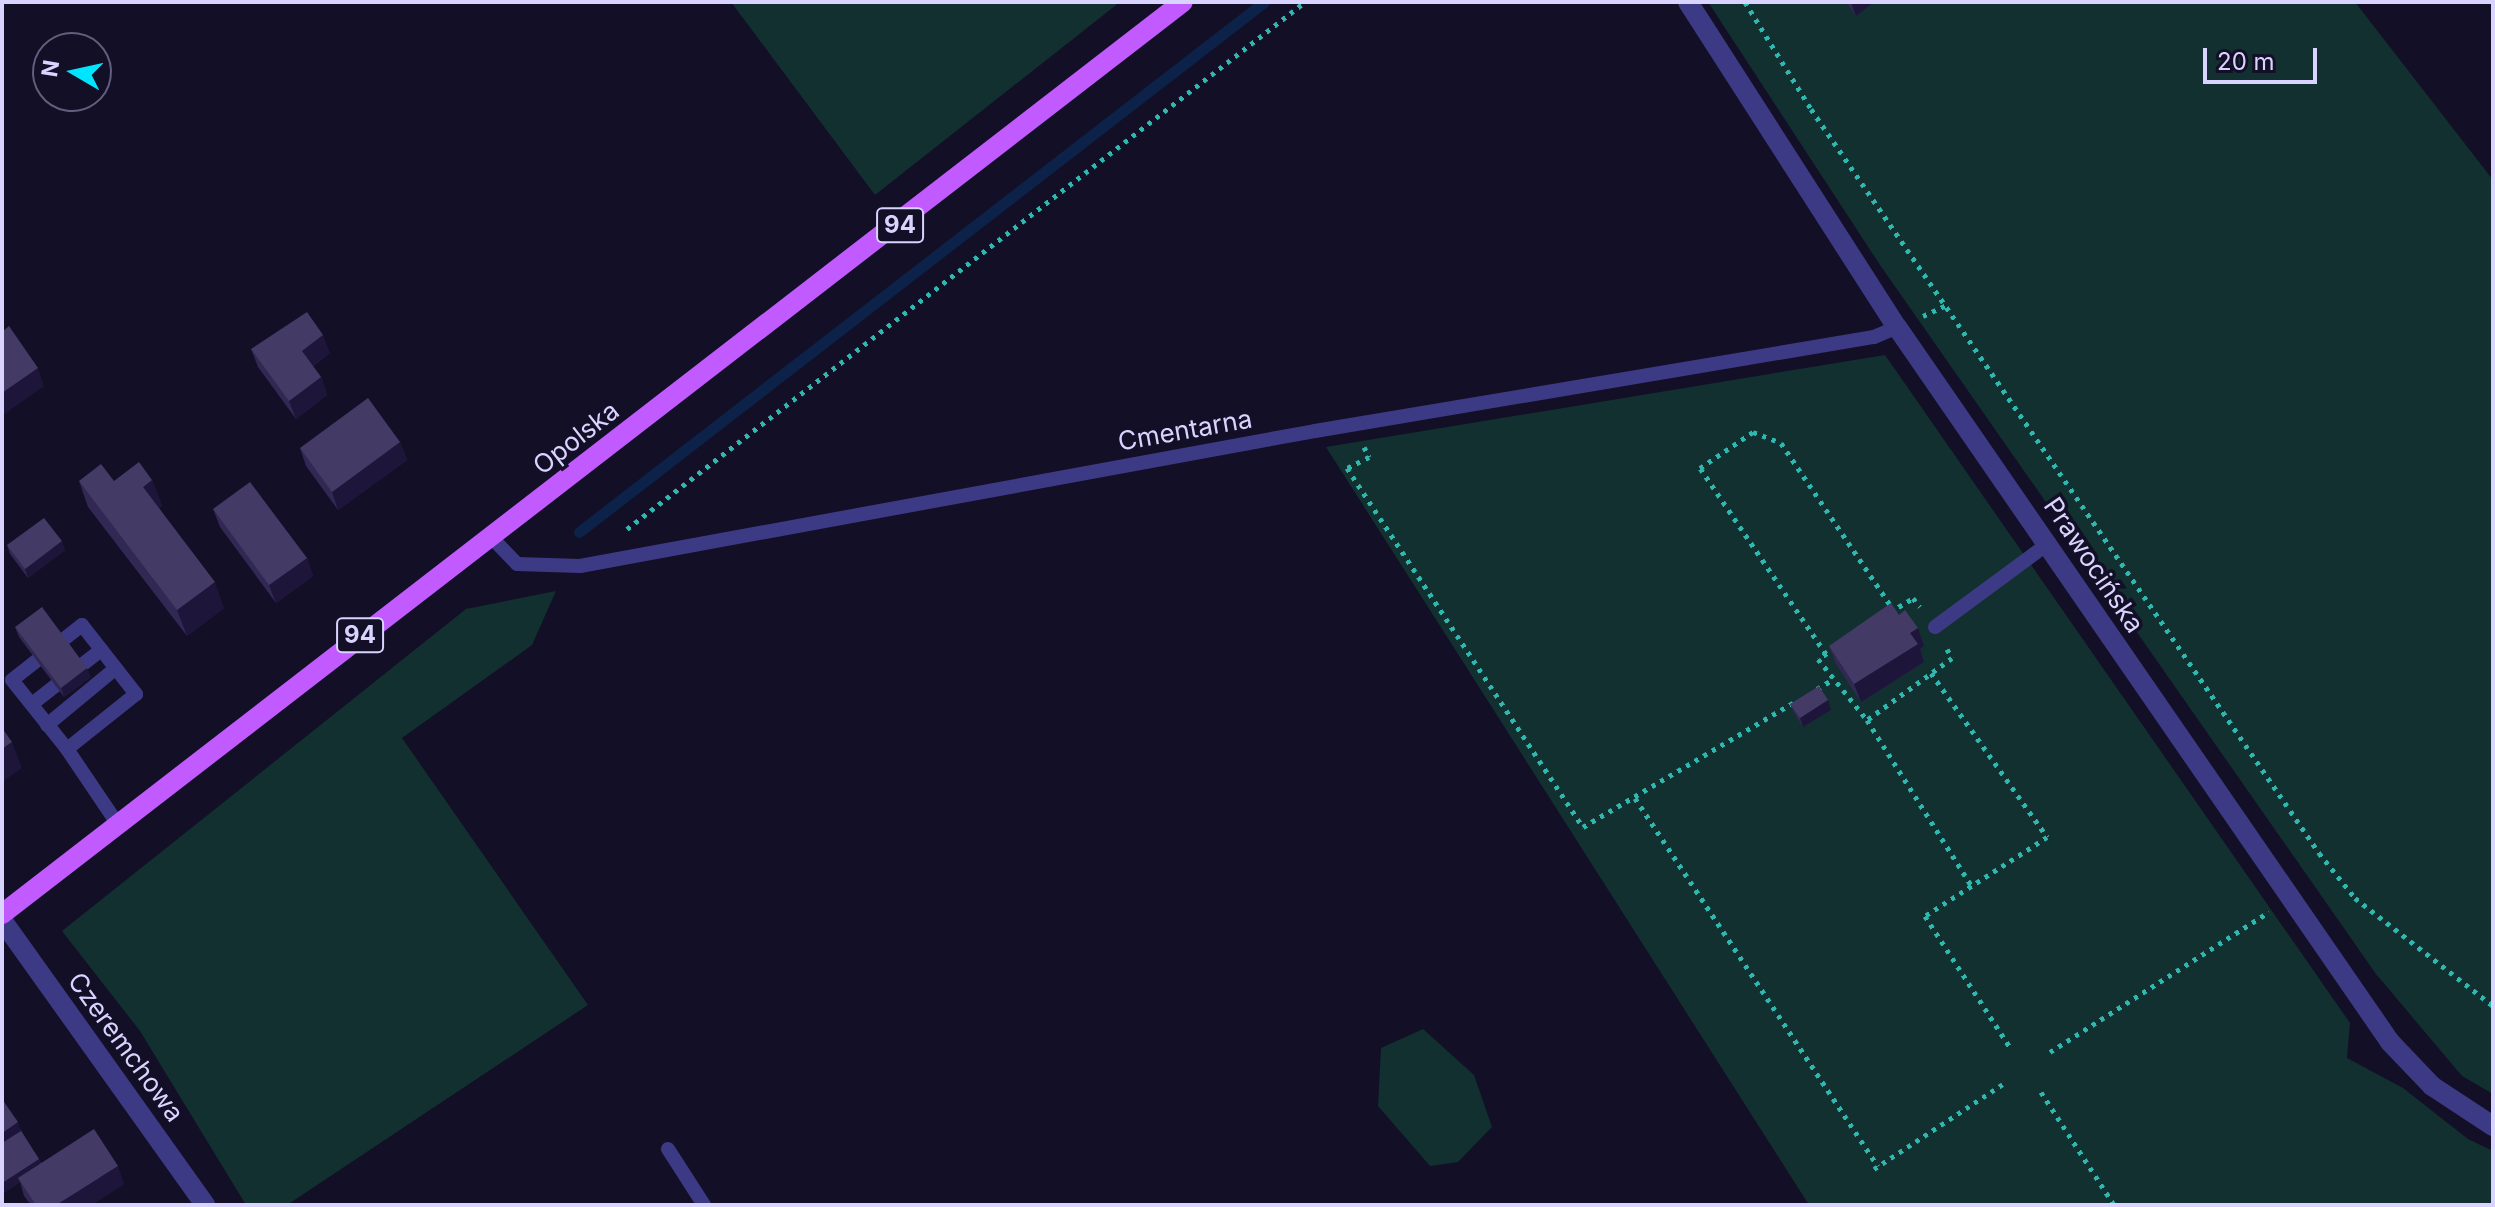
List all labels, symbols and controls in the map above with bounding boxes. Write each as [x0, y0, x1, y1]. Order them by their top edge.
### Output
north arrow [32, 32, 112, 112]
scale bar [2207, 32, 2321, 82]
text: 20 m [2217, 47, 2275, 76]
text: N [36, 58, 64, 79]
road number: 94 [876, 205, 924, 245]
street label: Opolska [527, 395, 625, 481]
street label: Cmentarna [1115, 403, 1255, 457]
street label: Prawocińska [2037, 491, 2151, 639]
road number: 94 [336, 615, 384, 655]
street label: Czeremchowa [61, 966, 191, 1128]

